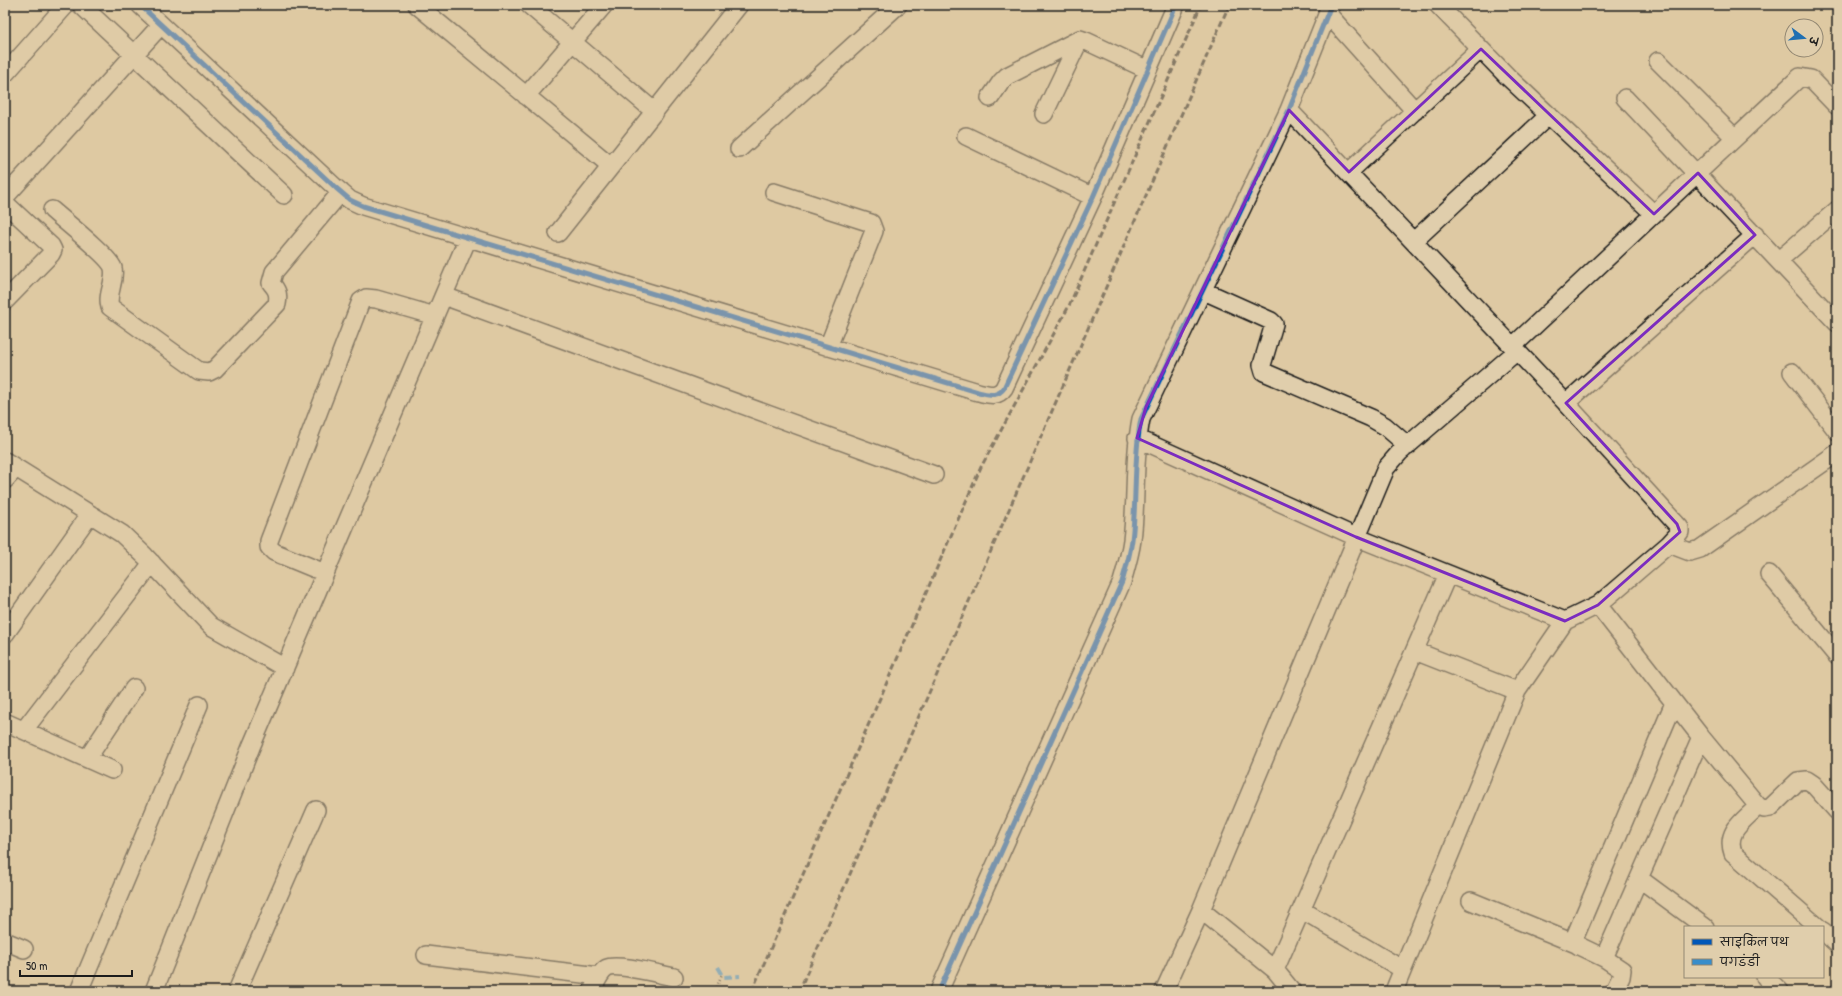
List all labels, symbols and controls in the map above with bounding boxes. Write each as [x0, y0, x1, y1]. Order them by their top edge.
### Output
north arrow [1784, 18, 1824, 58]
text: उ [1805, 34, 1822, 48]
legend [1684, 926, 1824, 978]
text: साइकिल पथ [1719, 933, 1790, 950]
scale bar [20, 952, 132, 978]
text: पगडंडी [1719, 953, 1761, 970]
text: 50 m [26, 957, 47, 974]

